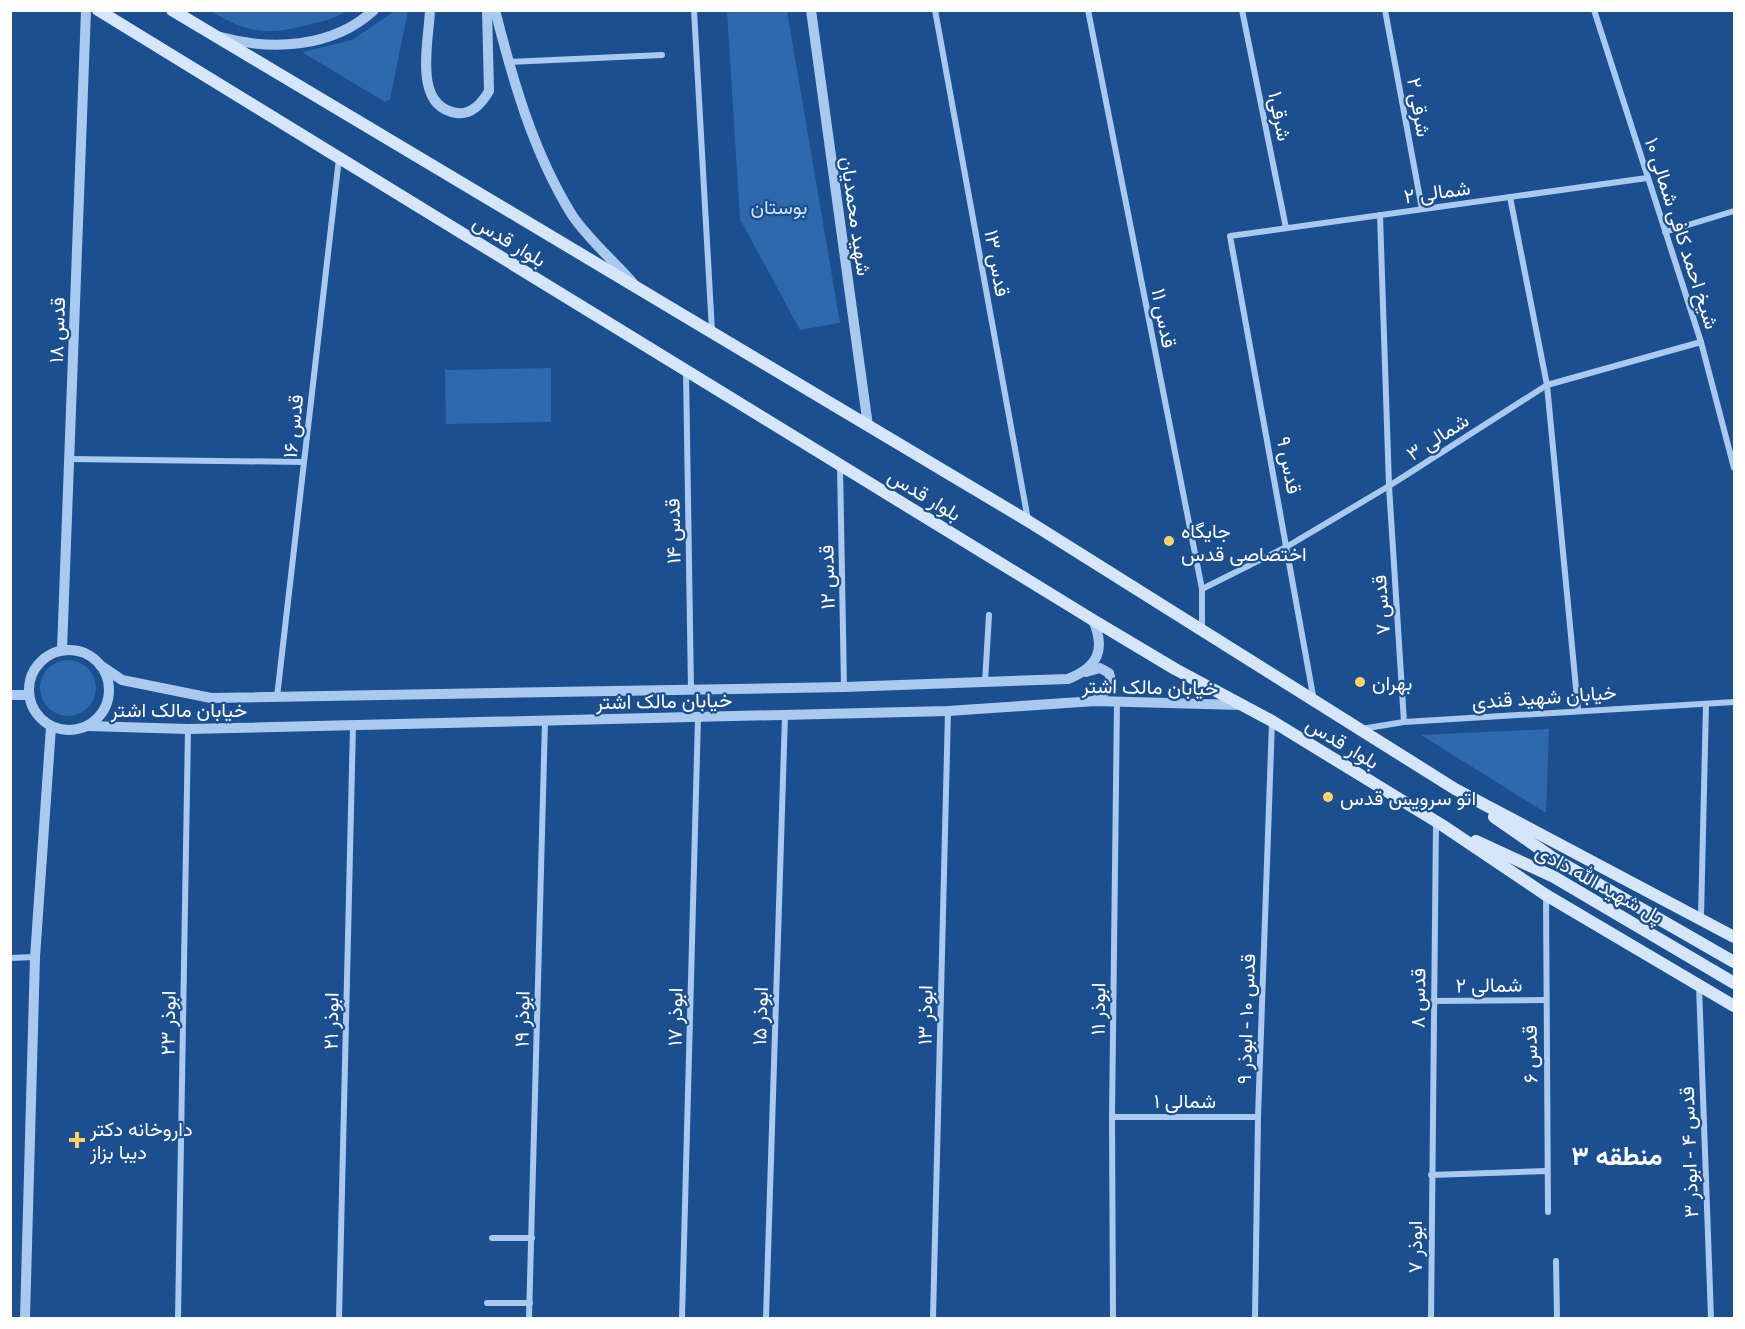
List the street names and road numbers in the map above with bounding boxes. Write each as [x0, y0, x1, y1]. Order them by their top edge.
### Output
street label: شرقی ۲ [1401, 76, 1437, 139]
street label: شرقی۱ [1262, 89, 1298, 143]
street label: شیخ احمد کافی شمالی ۱۰ [1638, 134, 1725, 333]
street label: شهید محمدیان [835, 155, 877, 277]
street label: شمالی ۲ [1402, 174, 1472, 209]
street label: بلوار قدس [468, 209, 551, 273]
street label: قدس ۱۳ [979, 228, 1016, 298]
street label: قدس ۱۱ [1147, 286, 1183, 350]
street label: قدس ۱۸ [43, 297, 70, 363]
street label: قدس ۱۶ [277, 393, 308, 459]
street label: شمالی ۳ [1401, 407, 1473, 466]
street label: قدس ۹ [1272, 434, 1307, 496]
street label: بلوار قدس [883, 463, 966, 527]
street label: قدس ۱۴ [659, 498, 686, 564]
street label: قدس ۱۲ [813, 544, 840, 610]
street label: قدس ۷ [1366, 574, 1395, 636]
street label: خیابان مالک اشتر [1081, 673, 1218, 701]
street label: خیابان شهید قندی [1471, 679, 1617, 715]
street label: خیابان مالک اشتر [595, 687, 732, 715]
street label: خیابان مالک اشتر [110, 697, 247, 723]
street label: بلوار قدس [1301, 711, 1384, 775]
street label: پل شهید الله دادی [1531, 838, 1668, 931]
street label: قدس ۱۰ - ابوذر ۹ [1231, 953, 1261, 1085]
street label: قدس ۸ [1404, 968, 1431, 1028]
street label: شمالی ۲ [1455, 971, 1523, 998]
street label: ابوذر ۱۱ [1085, 983, 1111, 1035]
street label: ابوذر ۱۳ [911, 985, 939, 1045]
street label: ابوذر ۱۵ [746, 986, 774, 1046]
street label: ابوذر ۱۷ [661, 988, 689, 1046]
street label: ابوذر ۲۳ [154, 991, 182, 1055]
street label: ابوذر ۱۹ [509, 991, 535, 1047]
street label: ابوذر ۲۱ [318, 992, 344, 1050]
street label: قدس ۶ [1516, 1025, 1543, 1083]
street label: قدس ۴ - ابوذر ۳ [1674, 1086, 1704, 1218]
street label: شمالی ۱ [1154, 1088, 1216, 1113]
street label: ابوذر ۷ [1402, 1221, 1428, 1273]

